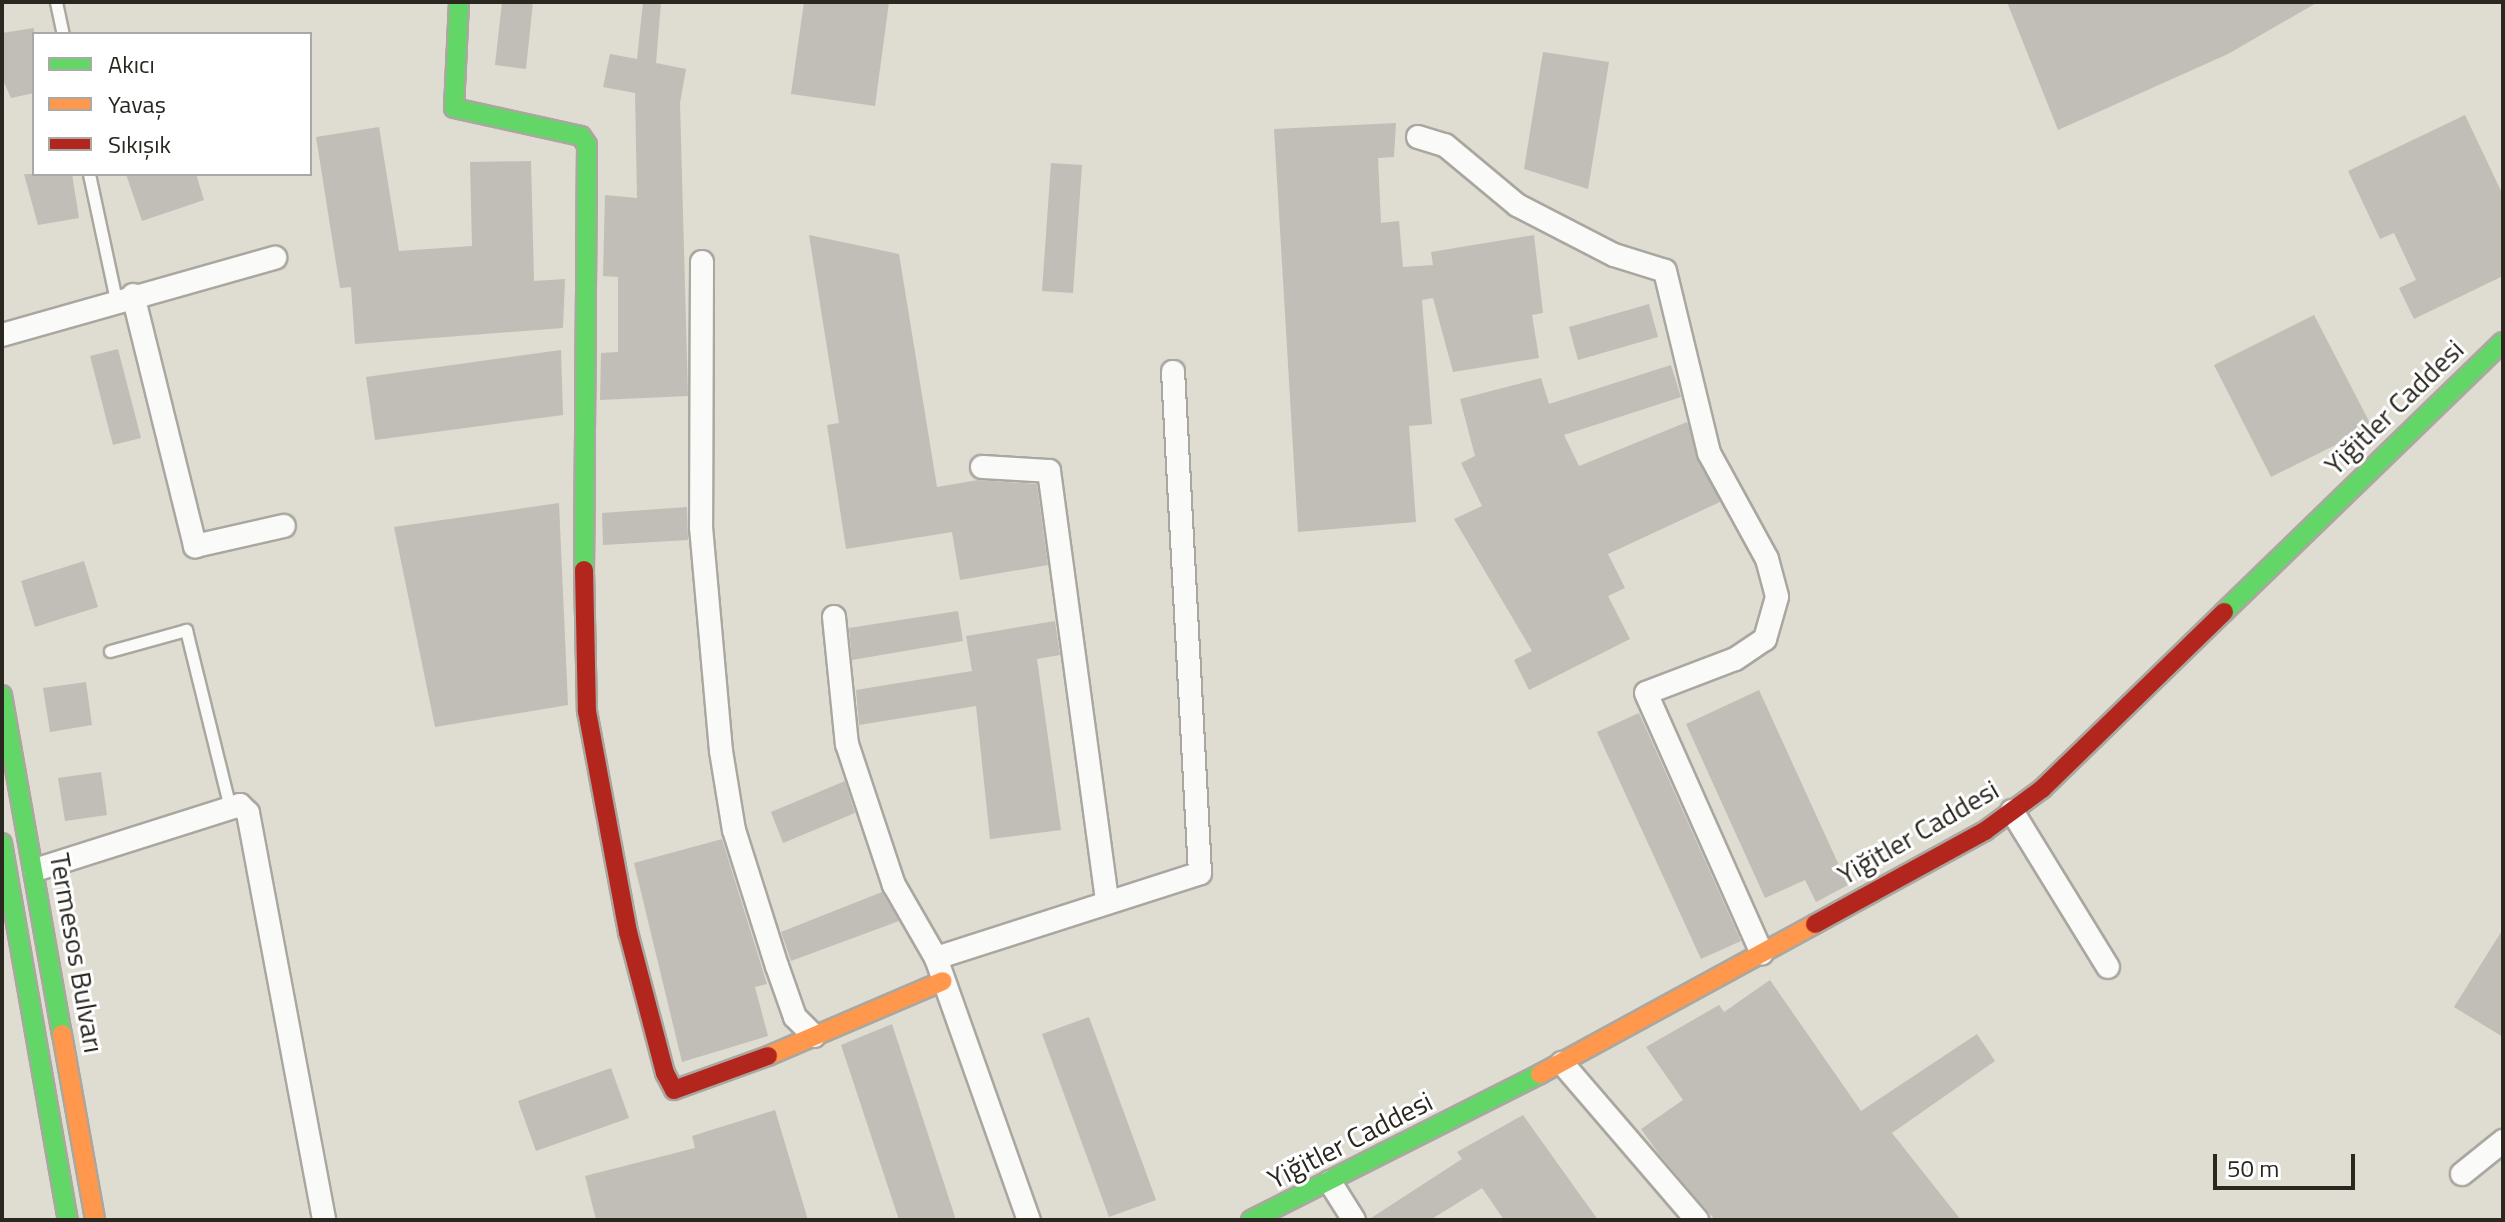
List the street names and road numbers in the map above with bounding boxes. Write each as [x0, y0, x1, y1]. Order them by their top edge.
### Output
street label: Yiğitler Caddesi [2318, 332, 2470, 482]
street label: Yiğitler Caddesi [1832, 772, 2004, 892]
street label: Termesos Bulvarı [43, 851, 111, 1055]
street label: Yiğitler Caddesi [1262, 1084, 1438, 1196]

